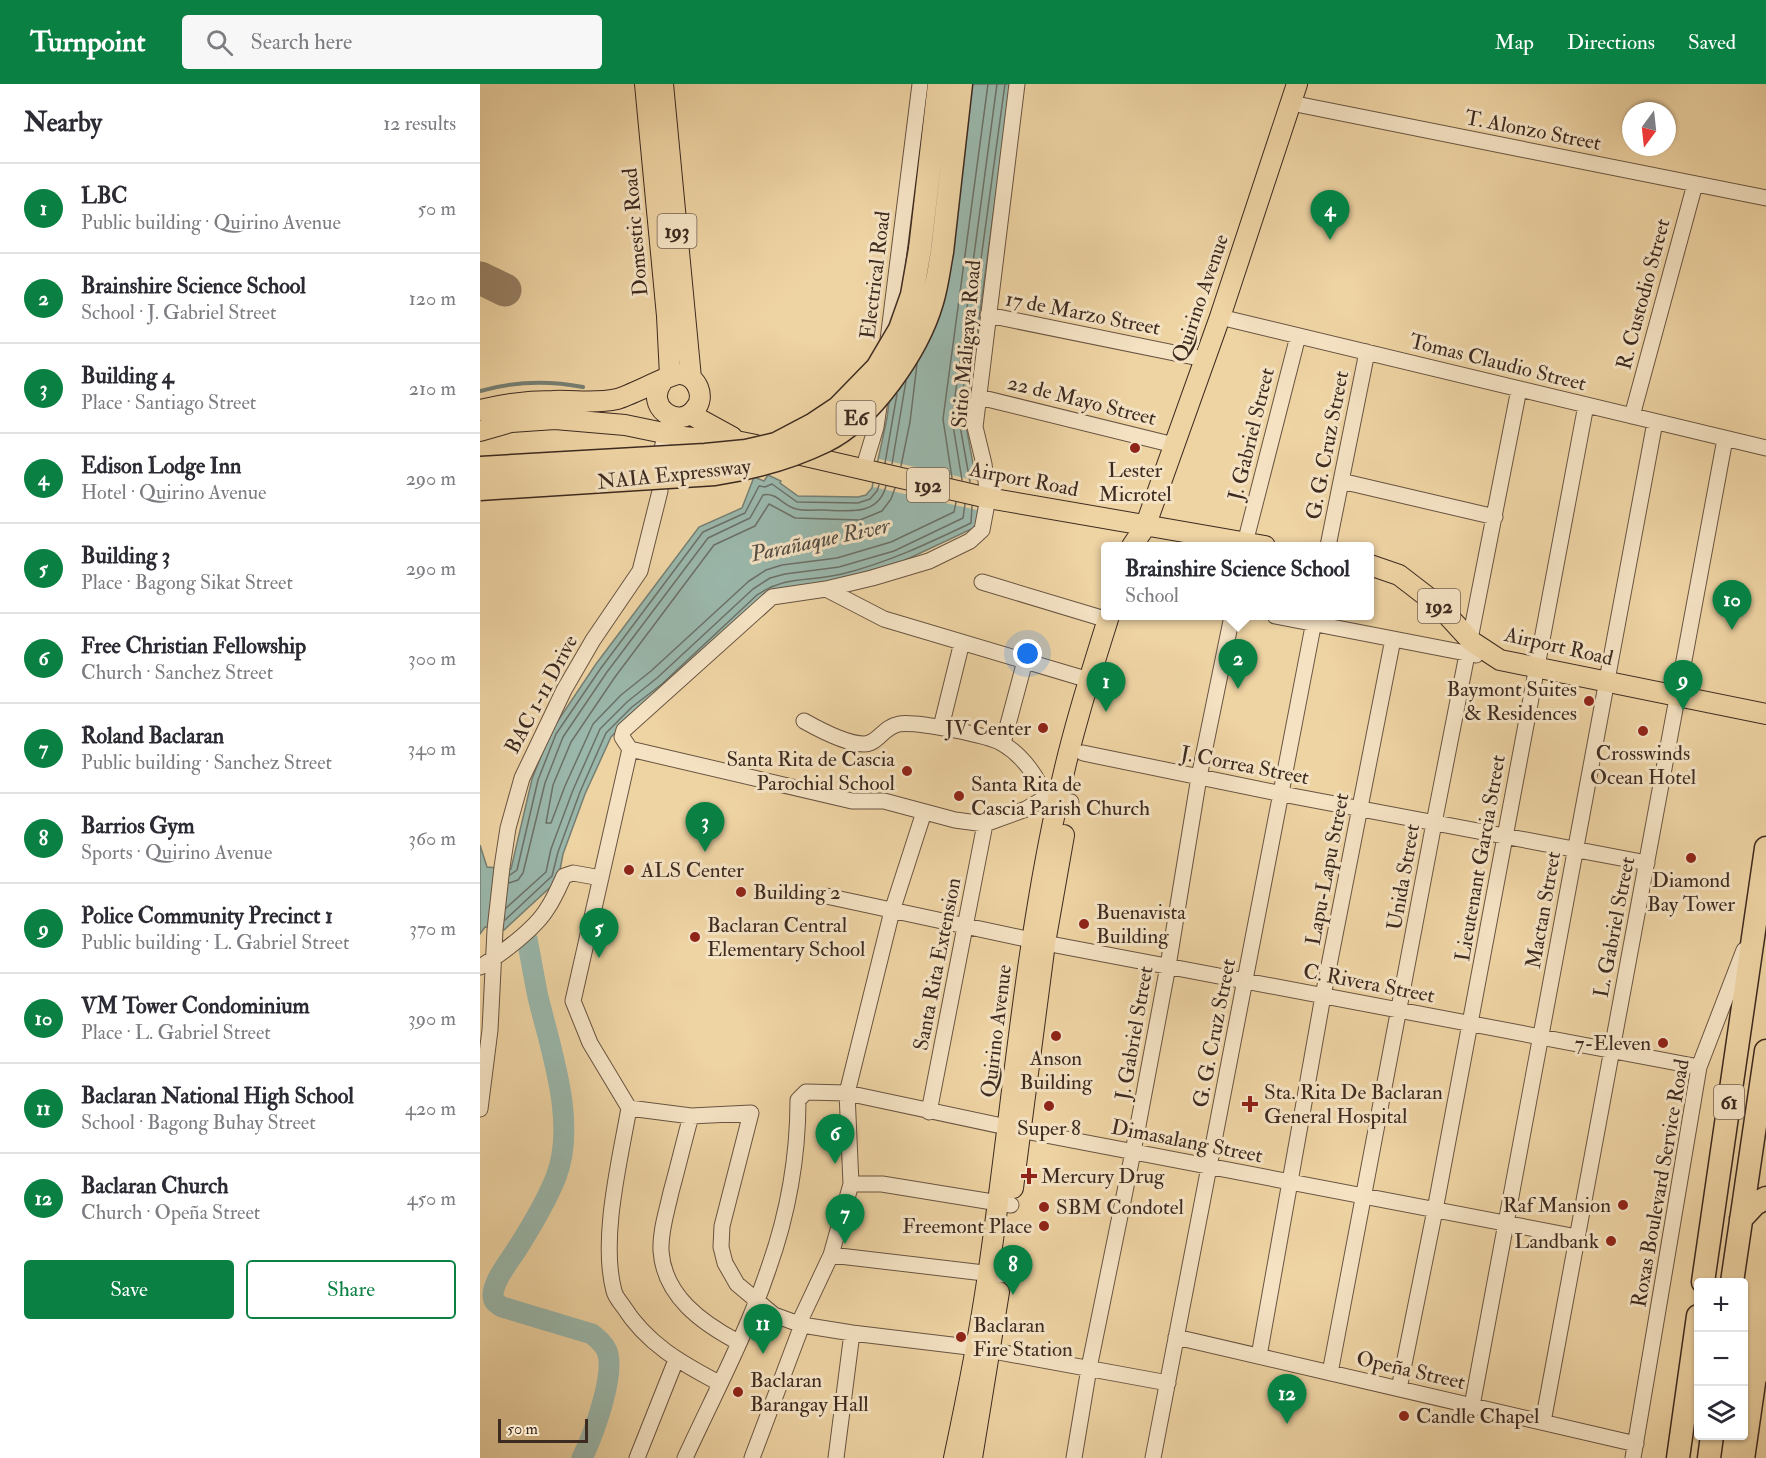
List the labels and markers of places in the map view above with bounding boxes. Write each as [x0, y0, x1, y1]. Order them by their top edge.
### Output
pin: 4 [1310, 190, 1350, 240]
marker: Lester Microtel [1128, 441, 1142, 455]
place label: Lester Microtel [1098, 457, 1172, 508]
pin: 10 [1712, 580, 1752, 630]
pin: 2 [1218, 640, 1257, 689]
pin: 9 [1664, 660, 1702, 710]
pin: 1 [1086, 662, 1126, 712]
place label: Baymont Suites & Residences [1447, 676, 1577, 727]
marker: Baymont Suites & Residences [1582, 694, 1596, 708]
place label: JV Center [944, 715, 1031, 742]
marker: JV Center [1036, 721, 1050, 735]
marker: Crosswinds Ocean Hotel [1636, 724, 1650, 738]
place label: Crosswinds Ocean Hotel [1590, 740, 1697, 791]
place label: Santa Rita de Cascia Parochial School [726, 746, 896, 797]
marker: Santa Rita de Cascia Parochial School [900, 764, 914, 778]
place label: Santa Rita de Cascia Parish Church [971, 771, 1150, 822]
marker: Santa Rita de Cascia Parish Church [952, 789, 966, 803]
pin: 3 [686, 802, 724, 852]
marker: Diamond Bay Tower [1684, 851, 1698, 865]
place label: ALS Center [640, 857, 744, 884]
marker: ALS Center [622, 863, 636, 877]
place label: Diamond Bay Tower [1647, 867, 1735, 918]
place label: Building 2 [753, 879, 841, 906]
marker: Building 2 [734, 885, 748, 899]
place label: Buenavista Building [1096, 899, 1186, 950]
pin: 5 [580, 908, 618, 958]
place label: Baclaran Central Elementary School [707, 912, 866, 963]
marker: Buenavista Building [1077, 917, 1091, 931]
marker: Baclaran Central Elementary School [688, 930, 702, 944]
marker: Anson Building [1049, 1029, 1063, 1043]
place label: 7-Eleven [1575, 1030, 1651, 1057]
marker: 7-Eleven [1656, 1036, 1670, 1050]
place label: Anson Building [1020, 1045, 1093, 1096]
place label: Sta. Rita De Baclaran General Hospital [1264, 1079, 1443, 1130]
marker: Sta. Rita De Baclaran General Hospital [1241, 1095, 1259, 1113]
marker: Super 8 [1042, 1099, 1056, 1113]
pin: 6 [816, 1114, 854, 1164]
place label: Super 8 [1017, 1115, 1081, 1142]
place label: Mercury Drug [1041, 1163, 1165, 1190]
marker: Mercury Drug [1022, 1169, 1036, 1183]
place label: Raf Mansion [1503, 1192, 1611, 1219]
pin: 7 [826, 1194, 865, 1244]
place label: SBM Condotel [1056, 1194, 1184, 1221]
marker: Raf Mansion [1616, 1198, 1630, 1212]
marker: SBM Condotel [1037, 1200, 1051, 1214]
place label: Freemont Place [902, 1213, 1032, 1240]
marker: Freemont Place [1037, 1219, 1051, 1233]
place label: Landbank [1514, 1228, 1599, 1255]
marker: Landbank [1604, 1234, 1618, 1248]
pin: 8 [994, 1246, 1032, 1295]
pin: 11 [744, 1304, 782, 1354]
place label: Baclaran Fire Station [973, 1312, 1073, 1363]
marker: Baclaran Fire Station [954, 1330, 968, 1344]
place label: Baclaran Barangay Hall [750, 1367, 869, 1418]
pin: 12 [1268, 1374, 1306, 1424]
marker: Baclaran Barangay Hall [731, 1385, 745, 1399]
place label: Candle Chapel [1416, 1403, 1540, 1430]
marker: Candle Chapel [1397, 1409, 1411, 1423]

